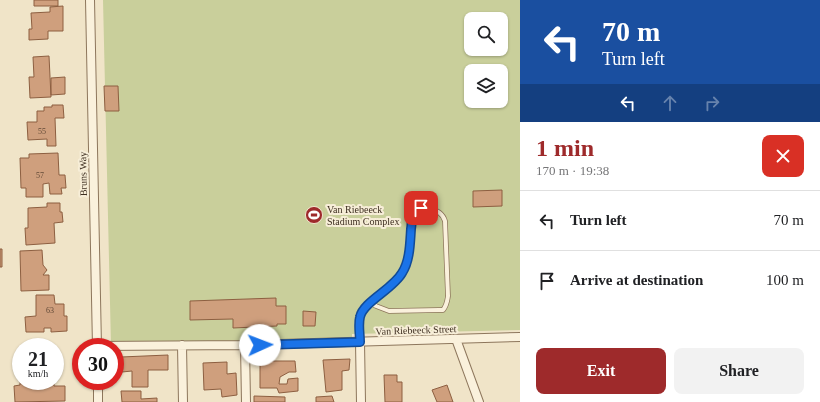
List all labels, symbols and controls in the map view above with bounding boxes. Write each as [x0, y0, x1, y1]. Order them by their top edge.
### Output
map controls [464, 12, 508, 108]
button: search [464, 12, 508, 56]
icon: left [536, 16, 588, 68]
text: 70 m [602, 16, 660, 47]
text: Turn left [602, 49, 665, 69]
button: layers [464, 64, 508, 108]
icon: left [617, 92, 639, 114]
icon: ahead [659, 92, 681, 114]
icon: right [701, 92, 723, 114]
house number: 55 [38, 127, 46, 136]
text: 1 min [536, 135, 594, 161]
button: close [762, 135, 804, 177]
street label: Bruns Way [77, 152, 89, 196]
text: 170 m · 19:38 [536, 163, 609, 178]
house number: 57 [36, 171, 44, 180]
pin [404, 191, 438, 225]
icon: arrive [410, 197, 432, 219]
place label: Van Riebeeck Stadium Complex [327, 204, 400, 227]
sports icon: Van Riebeeck Stadium Complex [304, 205, 324, 225]
icon: left [536, 210, 558, 232]
text: Turn left [570, 212, 627, 228]
text: 70 m [774, 212, 804, 228]
icon: arrive [536, 270, 558, 292]
text: Arrive at destination [570, 272, 703, 288]
text: 100 m [766, 272, 804, 288]
house number: 63 [46, 306, 54, 315]
street label: Van Riebeeck Street [375, 323, 457, 337]
position arrow [239, 324, 281, 366]
speed limit sign: 30 [72, 338, 124, 390]
text: 21 [28, 348, 48, 370]
button: Exit [536, 348, 666, 394]
button: Share [674, 348, 804, 394]
text: km/h [28, 368, 48, 379]

